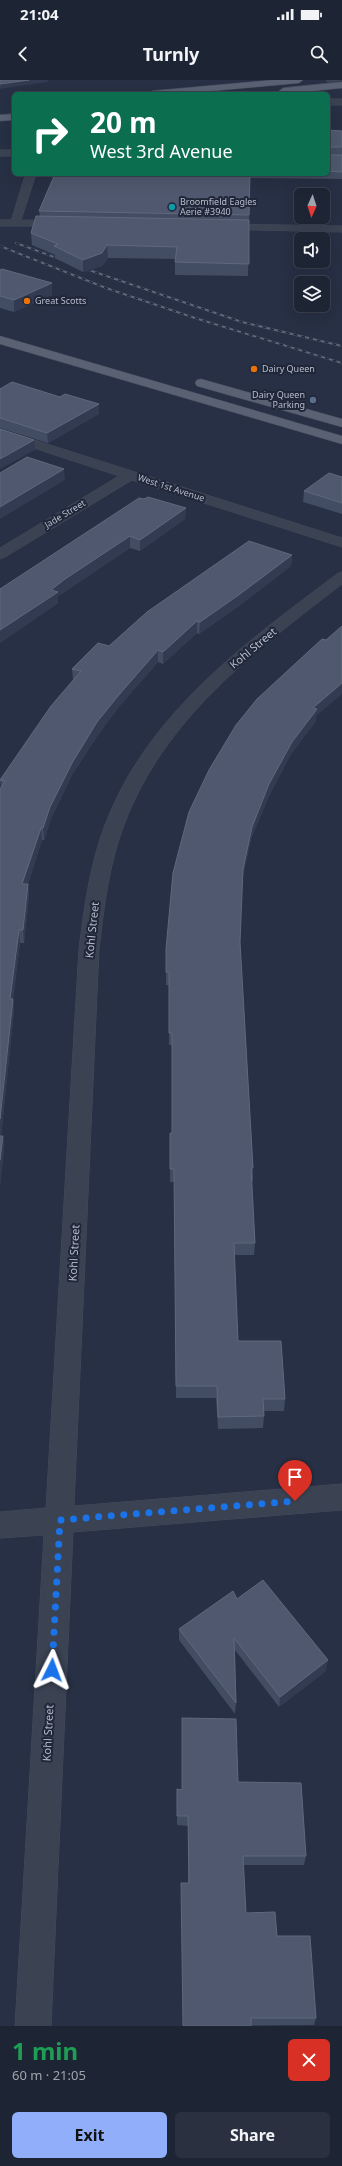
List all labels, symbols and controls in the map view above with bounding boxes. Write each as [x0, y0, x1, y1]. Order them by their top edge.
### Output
text: 21:04 [20, 4, 59, 24]
text: Turnly [143, 42, 199, 66]
icon: back [12, 43, 34, 65]
icon: search [308, 43, 330, 65]
text: 20 m [90, 103, 157, 141]
icon: right [24, 108, 76, 160]
text: West 3rd Avenue [90, 139, 233, 163]
north arrow [294, 188, 330, 224]
map controls [294, 188, 330, 312]
place label: Broomfield Eagles Aerie #3940 [180, 195, 257, 218]
marker: Broomfield Eagles Aerie #3940 [167, 202, 177, 212]
button: sound [294, 232, 330, 268]
button: layers [294, 276, 330, 312]
place label: Great Scotts [35, 294, 86, 307]
marker: Great Scotts [22, 296, 32, 306]
place label: Dairy Queen [262, 362, 315, 375]
marker: Dairy Queen [249, 364, 259, 374]
place label: Dairy Queen Parking [252, 388, 305, 411]
marker: Dairy Queen Parking [308, 395, 318, 405]
street label: West 1st Avenue [136, 471, 206, 504]
street label: Jade Street [41, 496, 88, 531]
street label: Kohl Street [226, 624, 279, 672]
street label: Kohl Street [81, 901, 102, 959]
street label: Kohl Street [65, 1224, 82, 1282]
pin [278, 1460, 312, 1501]
icon: arrive [284, 1466, 306, 1488]
position arrow [31, 1649, 73, 1691]
street label: Kohl Street [39, 1704, 56, 1762]
text: 1 min [12, 2034, 78, 2067]
button: close [288, 2039, 330, 2081]
text: 60 m · 21:05 [12, 2066, 86, 2084]
button: Exit [12, 2112, 167, 2158]
button: Share [175, 2112, 330, 2158]

